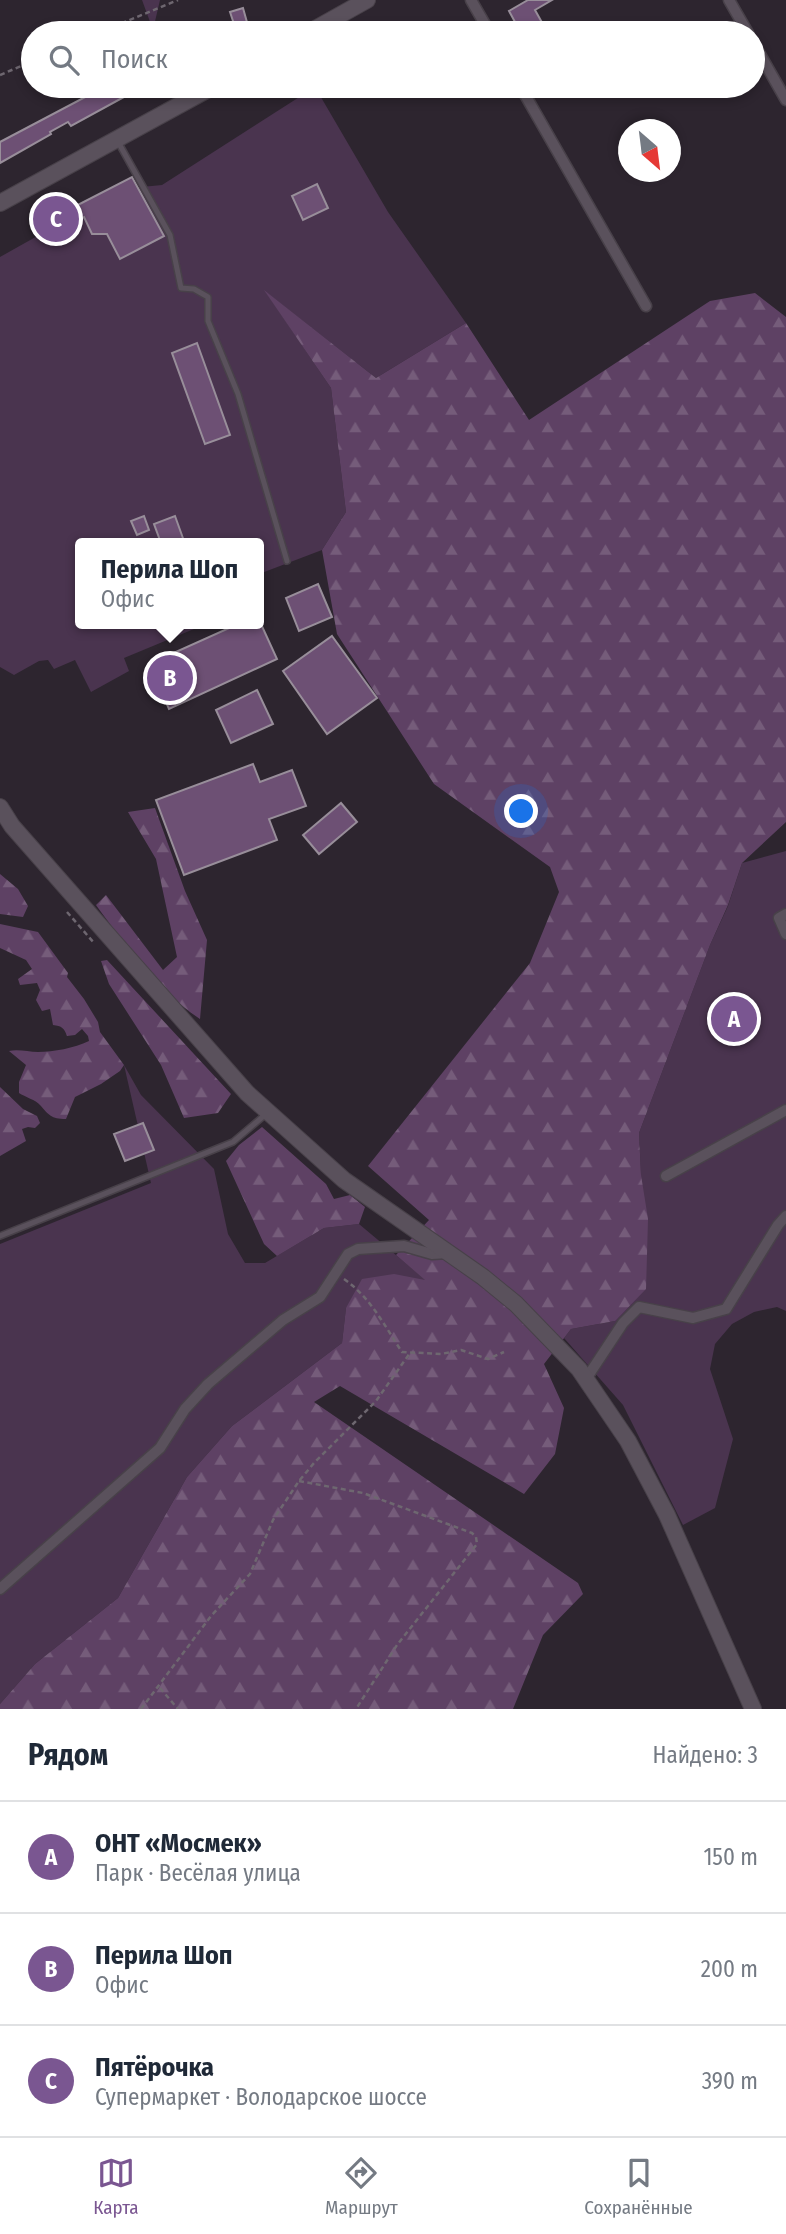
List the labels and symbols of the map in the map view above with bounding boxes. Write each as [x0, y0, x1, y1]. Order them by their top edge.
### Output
north arrow [618, 119, 681, 182]
pin: C [33, 193, 79, 245]
pin: B [147, 652, 193, 704]
your location [504, 794, 538, 828]
pin: A [711, 993, 757, 1045]

